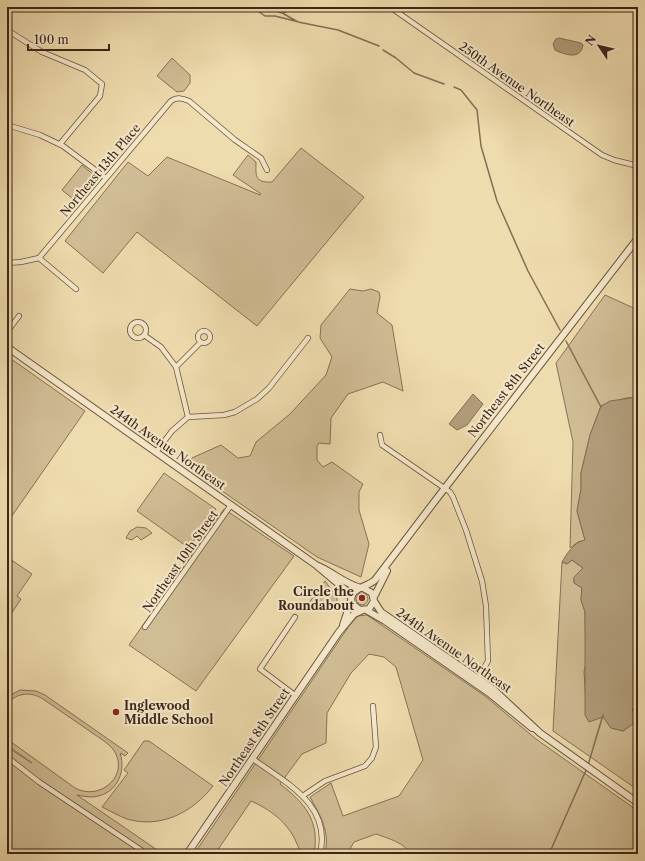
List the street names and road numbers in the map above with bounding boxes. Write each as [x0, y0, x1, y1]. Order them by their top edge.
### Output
street label: 250th Avenue Northeast [456, 38, 578, 130]
street label: Northeast 13th Place [57, 120, 143, 220]
street label: Northeast 8th Street [465, 339, 548, 440]
street label: 244th Avenue Northeast [107, 401, 229, 493]
street label: Northeast 10th Street [139, 507, 221, 615]
street label: 244th Avenue Northeast [393, 604, 515, 696]
street label: Northeast 8th Street [215, 684, 293, 789]

